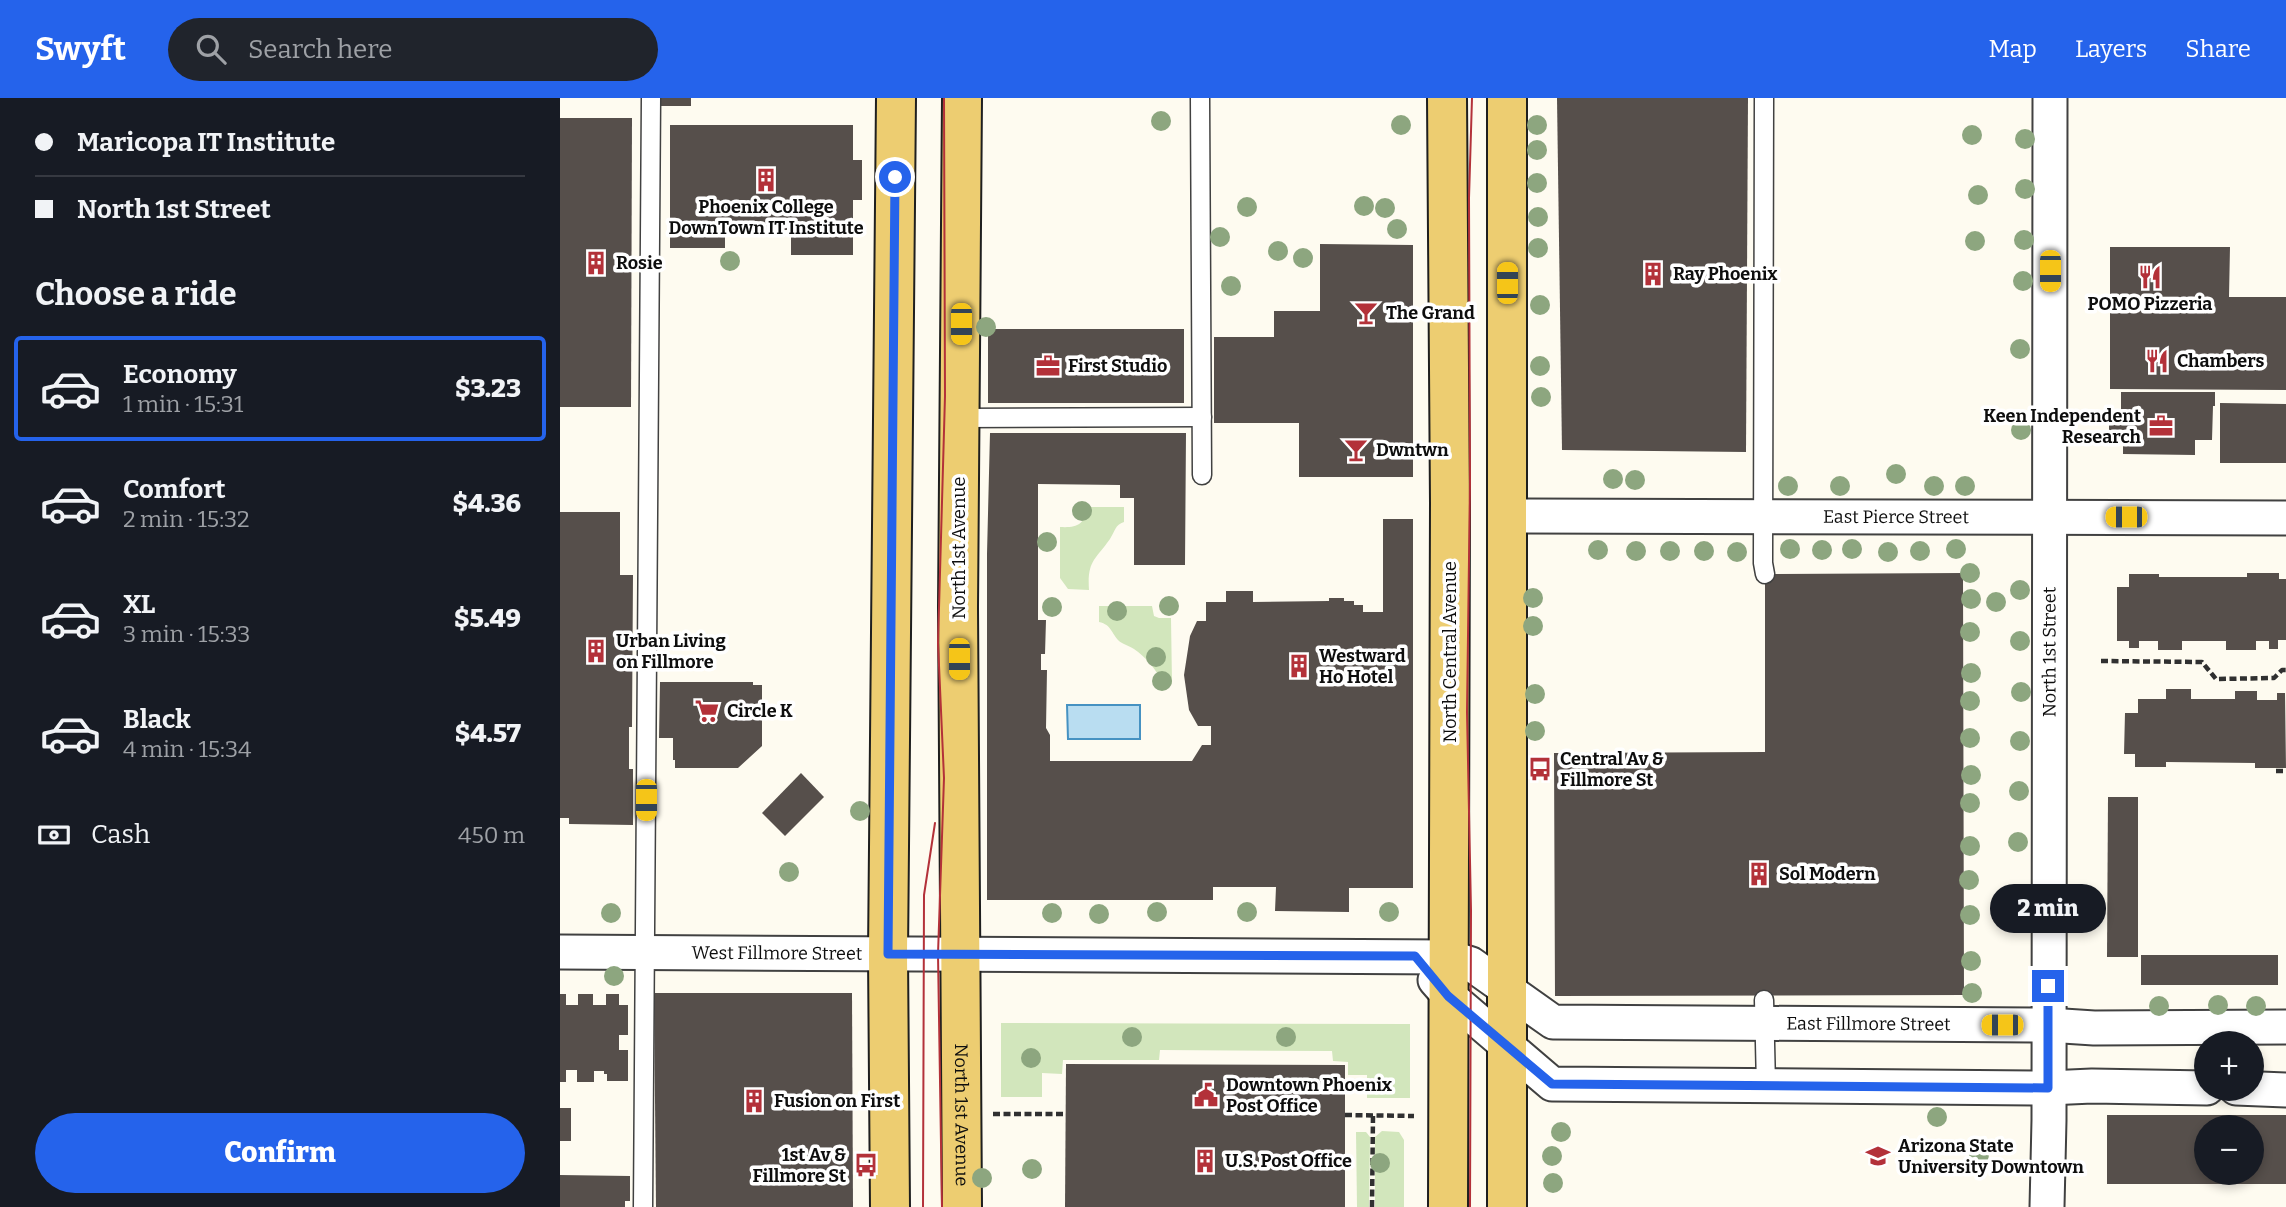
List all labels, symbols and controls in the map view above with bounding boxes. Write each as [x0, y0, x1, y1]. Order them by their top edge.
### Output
search box [168, 18, 658, 81]
text: Swyft [35, 29, 126, 69]
icon: search [192, 30, 230, 68]
text: Search here [248, 34, 392, 65]
text: Map [1989, 35, 2037, 63]
text: Layers [2075, 35, 2147, 63]
text: Share [2185, 35, 2251, 63]
text: Maricopa IT Institute [77, 127, 335, 158]
route start [879, 161, 911, 193]
building icon: Phoenix College DownTown IT Institute [752, 166, 780, 194]
text: North 1st Street [77, 194, 271, 225]
place label: Phoenix College DownTown IT Institute [668, 196, 864, 239]
building icon: Rosie [582, 249, 610, 277]
car [2040, 250, 2061, 292]
place label: Rosie [616, 252, 663, 274]
building icon: Ray Phoenix [1639, 260, 1667, 288]
car [1497, 262, 1518, 304]
place label: Ray Phoenix [1673, 263, 1778, 285]
restaurant icon: POMO Pizzeria [2136, 263, 2164, 291]
text: Choose a ride [35, 275, 236, 313]
place label: POMO Pizzeria [2088, 293, 2212, 315]
bar icon: The Grand [1352, 299, 1380, 327]
place label: The Grand [1386, 302, 1475, 324]
car [951, 303, 972, 345]
restaurant icon: Chambers [2143, 347, 2171, 375]
place label: Chambers [2177, 350, 2264, 372]
office icon: First Studio [1034, 352, 1062, 380]
place label: First Studio [1068, 355, 1167, 377]
icon: car [39, 357, 102, 420]
text: Economy [123, 359, 237, 390]
text: $3.23 [455, 373, 521, 404]
text: 1 min · 15:31 [123, 390, 243, 418]
place label: Keen Independent Research [1983, 405, 2142, 448]
office icon: Keen Independent Research [2147, 412, 2175, 440]
bar icon: Dwntwn [1342, 436, 1370, 464]
place label: Dwntwn [1376, 439, 1449, 461]
icon: car [39, 472, 102, 535]
text: Comfort [123, 474, 226, 505]
street label: North 1st Avenue [948, 477, 970, 619]
text: $4.36 [452, 488, 521, 519]
text: 2 min · 15:32 [123, 505, 250, 533]
street label: East Pierce Street [1823, 506, 1970, 528]
car [2106, 507, 2148, 528]
street label: North Central Avenue [1439, 561, 1461, 743]
street label: North 1st Street [2038, 586, 2061, 717]
icon: car [39, 587, 102, 650]
text: XL [123, 589, 155, 620]
text: $5.49 [454, 603, 521, 634]
text: 3 min · 15:33 [123, 620, 250, 648]
place label: Urban Living on Fillmore [616, 630, 726, 673]
building icon: Urban Living on Fillmore [582, 637, 610, 665]
car [949, 638, 970, 680]
place label: Westward Ho Hotel [1319, 645, 1406, 688]
building icon: Westward Ho Hotel [1285, 652, 1313, 680]
supermarket icon: Circle K [693, 697, 721, 725]
place label: Circle K [727, 700, 793, 722]
icon: car [39, 702, 102, 765]
text: Black [123, 704, 191, 735]
text: $4.57 [455, 718, 521, 749]
text: 4 min · 15:34 [123, 735, 251, 763]
place label: Central Av & Fillmore St [1560, 748, 1664, 791]
bus stop icon: Central Av & Fillmore St [1526, 755, 1554, 783]
car [636, 779, 657, 821]
icon: cash [35, 816, 73, 854]
text: Cash [91, 819, 150, 850]
text: 450 m [458, 821, 525, 849]
building icon: Sol Modern [1745, 860, 1773, 888]
place label: Sol Modern [1779, 863, 1876, 885]
callout: 2 min [1990, 884, 2106, 934]
text: 2 min [2017, 894, 2079, 922]
street label: West Fillmore Street [692, 942, 863, 965]
route end [2032, 970, 2064, 1002]
street label: East Fillmore Street [1786, 1012, 1951, 1035]
car [1982, 1015, 2024, 1036]
map controls [2194, 1031, 2264, 1185]
button: + [2194, 1031, 2264, 1101]
street label: North 1st Avenue [950, 1043, 973, 1186]
place label: Downtown Phoenix Post Office [1226, 1074, 1393, 1117]
public building icon: Downtown Phoenix Post Office [1192, 1081, 1220, 1109]
building icon: Fusion on First [740, 1087, 768, 1115]
place label: Fusion on First [774, 1090, 900, 1112]
button: Confirm [35, 1113, 525, 1193]
button: − [2194, 1115, 2264, 1185]
place label: Arizona State University Downtown [1898, 1135, 2084, 1178]
school or university icon: Arizona State University Downtown [1864, 1142, 1892, 1170]
place label: 1st Av & Fillmore St [753, 1144, 846, 1187]
building icon: U.S. Post Office [1191, 1147, 1219, 1175]
place label: U.S. Post Office [1225, 1150, 1352, 1172]
bus stop icon: 1st Av & Fillmore St [852, 1151, 880, 1179]

